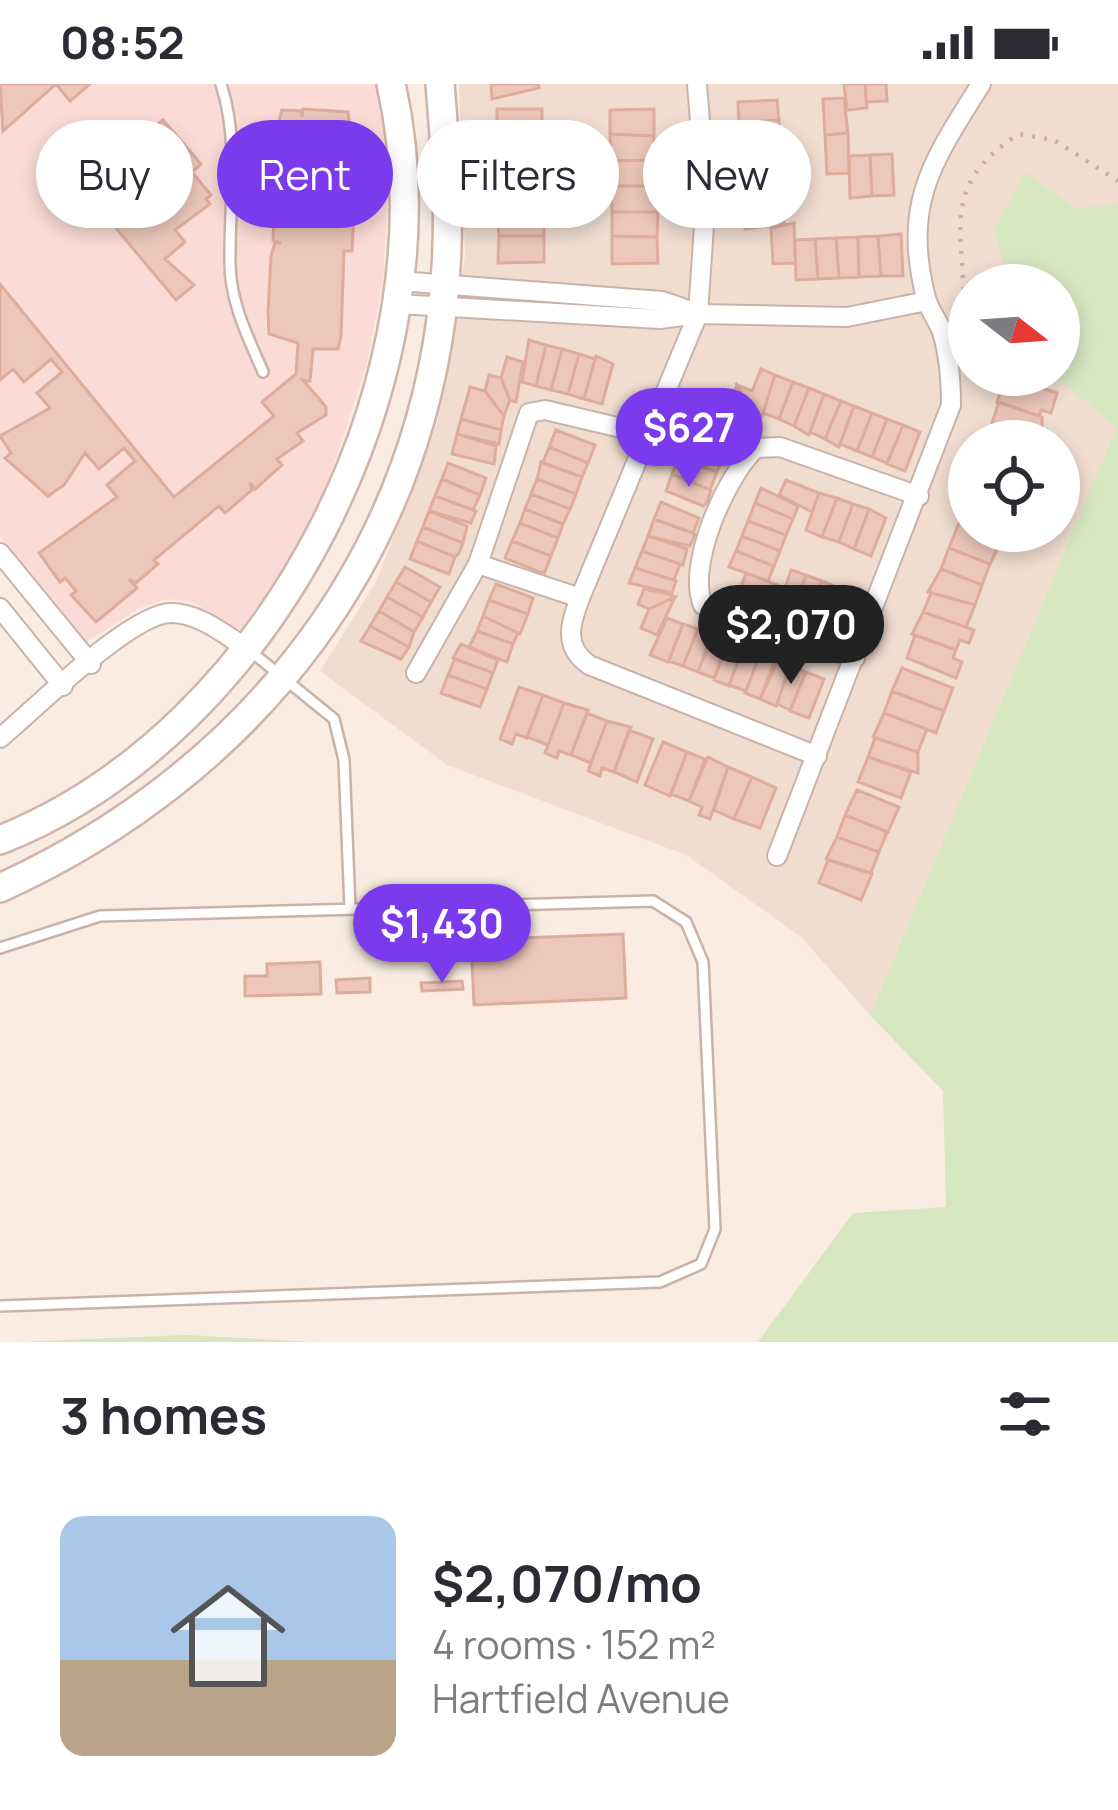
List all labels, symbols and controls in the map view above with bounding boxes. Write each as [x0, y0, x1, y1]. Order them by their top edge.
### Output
text: 08:52 [60, 11, 185, 73]
chip: Buy [36, 120, 193, 228]
chip: Rent [217, 120, 393, 228]
chip: Filters [417, 120, 619, 228]
chip: New [643, 120, 811, 228]
north arrow [948, 264, 1080, 396]
map controls [948, 264, 1080, 552]
pin: $627 [618, 388, 760, 490]
text: $627 [643, 400, 735, 454]
button: locate [948, 420, 1080, 552]
pin: $2,070 [693, 585, 889, 687]
text: $2,070 [725, 597, 857, 651]
pin: $1,430 [344, 884, 540, 986]
text: $1,430 [380, 896, 504, 950]
text: 3 homes [60, 1380, 267, 1449]
icon: filters [992, 1381, 1058, 1447]
text: $2,070/mo [432, 1548, 702, 1617]
icon: home [156, 1564, 300, 1708]
text: 4 rooms · 152 m² [432, 1617, 716, 1671]
text: Hartfield Avenue [432, 1671, 730, 1725]

